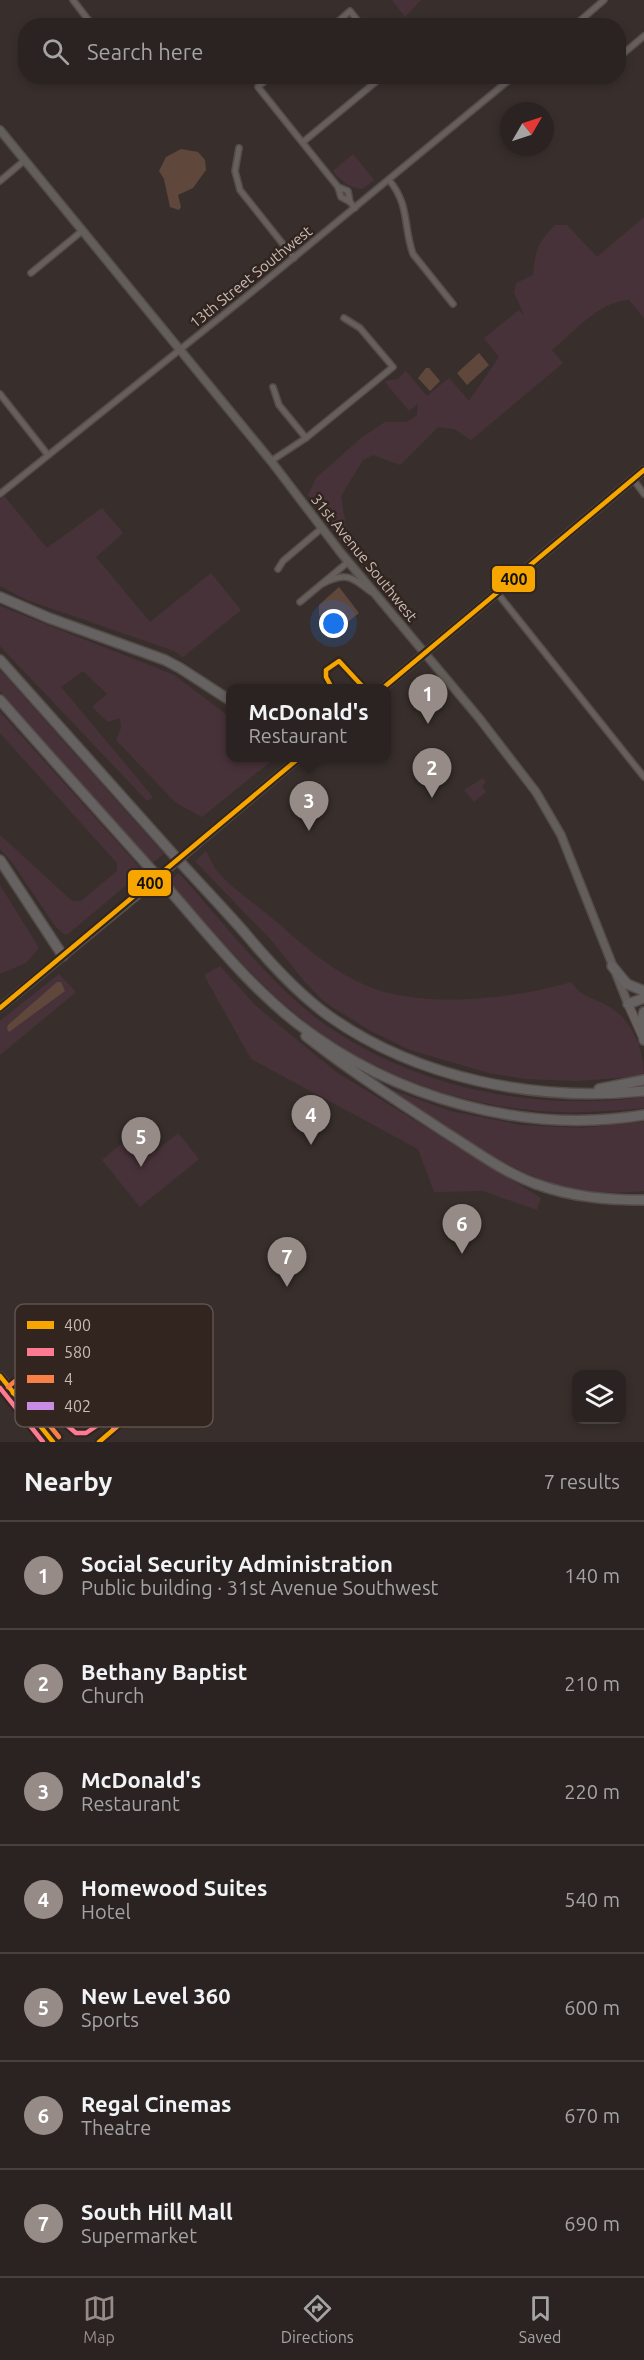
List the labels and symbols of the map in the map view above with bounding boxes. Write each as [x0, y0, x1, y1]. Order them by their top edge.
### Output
north arrow [500, 102, 554, 156]
street label: 13th Street Southwest [186, 222, 315, 331]
street label: 31st Avenue Southwest [308, 491, 421, 625]
line badge: 400 [491, 565, 536, 593]
text: 400 [500, 570, 528, 588]
your location [319, 609, 348, 638]
pin: 1 [408, 674, 448, 724]
pin: 2 [412, 748, 452, 798]
pin: 3 [290, 782, 328, 831]
line badge: 400 [127, 869, 172, 897]
text: 400 [136, 874, 164, 892]
pin: 4 [292, 1096, 330, 1145]
pin: 5 [122, 1118, 160, 1167]
pin: 6 [442, 1204, 482, 1254]
pin: 7 [268, 1238, 306, 1287]
legend [15, 1304, 213, 1427]
text: 400 [64, 1316, 91, 1334]
text: 580 [64, 1343, 91, 1361]
text: 4 [64, 1370, 73, 1388]
text: 402 [64, 1397, 91, 1415]

